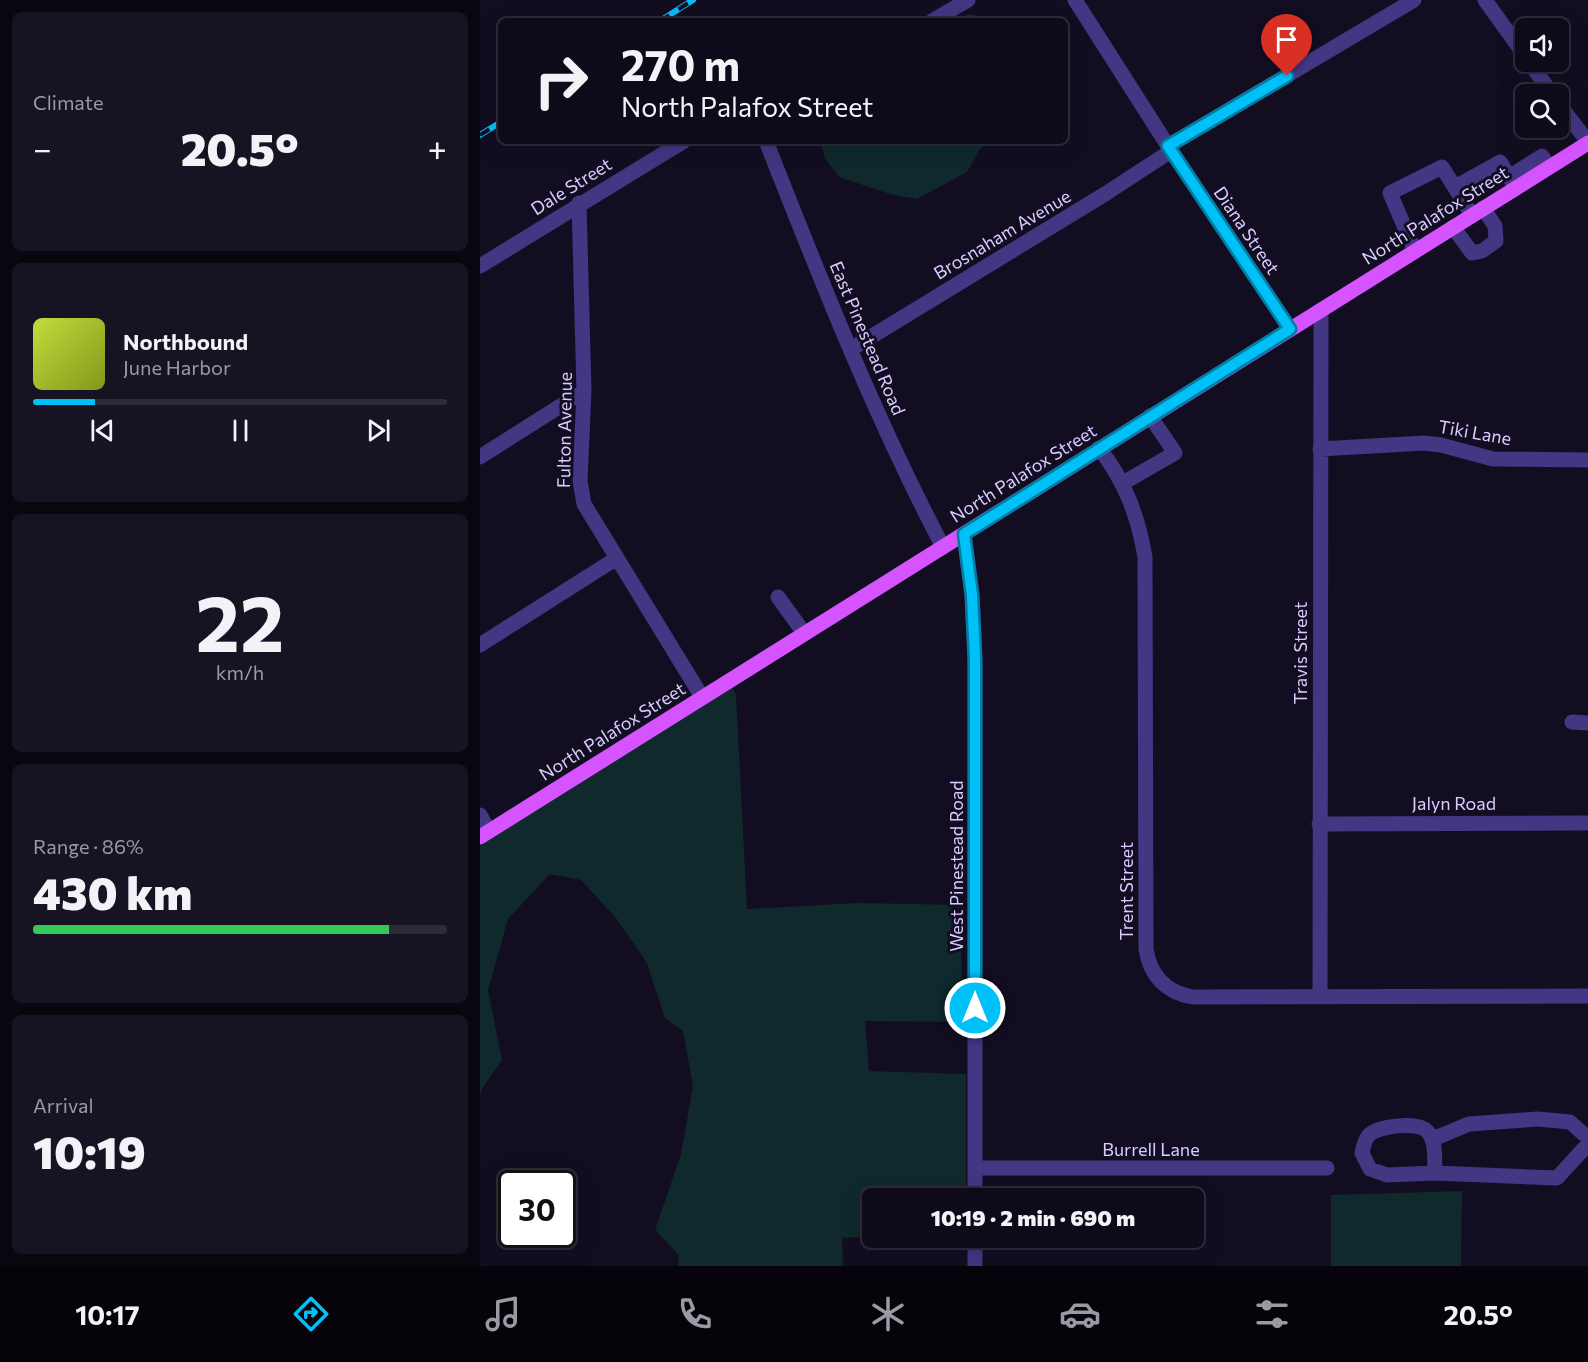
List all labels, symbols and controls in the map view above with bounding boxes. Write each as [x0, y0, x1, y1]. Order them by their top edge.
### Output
pin [1261, 14, 1312, 76]
map controls [1515, 18, 1569, 138]
button: sound [1515, 18, 1569, 72]
icon: arrive [1270, 23, 1303, 56]
text: 270 m [621, 38, 740, 90]
icon: right [522, 42, 600, 120]
button: search [1515, 84, 1569, 138]
text: Climate [33, 90, 103, 114]
text: North Palafox Street [621, 90, 873, 123]
text: 20.5° [181, 120, 299, 175]
text: − [33, 127, 52, 168]
text: + [428, 127, 447, 168]
street label: Dale Street [527, 153, 615, 219]
street label: North Palafox Street [1358, 161, 1512, 269]
street label: Diana Street [1210, 182, 1284, 278]
street label: Brosnaham Avenue [930, 184, 1074, 284]
street label: East Pinestead Road [826, 258, 910, 418]
text: Northbound [123, 328, 248, 355]
text: June Harbor [123, 355, 231, 379]
street label: Fulton Avenue [552, 372, 576, 488]
icon: previous [86, 414, 119, 447]
icon: pause [224, 414, 257, 447]
icon: next [362, 414, 395, 447]
street label: Tiki Lane [1437, 415, 1513, 449]
street label: North Palafox Street [946, 419, 1100, 527]
text: 22 [196, 573, 284, 668]
street label: Travis Street [1289, 602, 1311, 704]
text: km/h [216, 660, 264, 684]
street label: North Palafox Street [535, 677, 689, 785]
street label: West Pinestead Road [945, 780, 967, 952]
street label: Jalyn Road [1412, 792, 1496, 814]
text: Range · 86% [33, 834, 144, 858]
street label: Trent Street [1115, 842, 1137, 940]
text: 430 km [33, 864, 192, 919]
position arrow [943, 976, 1007, 1040]
text: Arrival [33, 1093, 94, 1117]
text: 10:19 [33, 1123, 146, 1178]
street label: Burrell Lane [1102, 1138, 1200, 1160]
speed limit sign: 30 [498, 1170, 576, 1248]
text: 10:19 · 2 min · 690 m [931, 1204, 1135, 1231]
icon: directions [290, 1293, 332, 1335]
icon: music [482, 1293, 524, 1335]
icon: phone [674, 1293, 716, 1335]
icon: climate [867, 1293, 909, 1335]
icon: car [1059, 1293, 1101, 1335]
icon: filters [1251, 1293, 1293, 1335]
text: 10:17 [75, 1298, 140, 1331]
text: 20.5° [1443, 1298, 1513, 1331]

